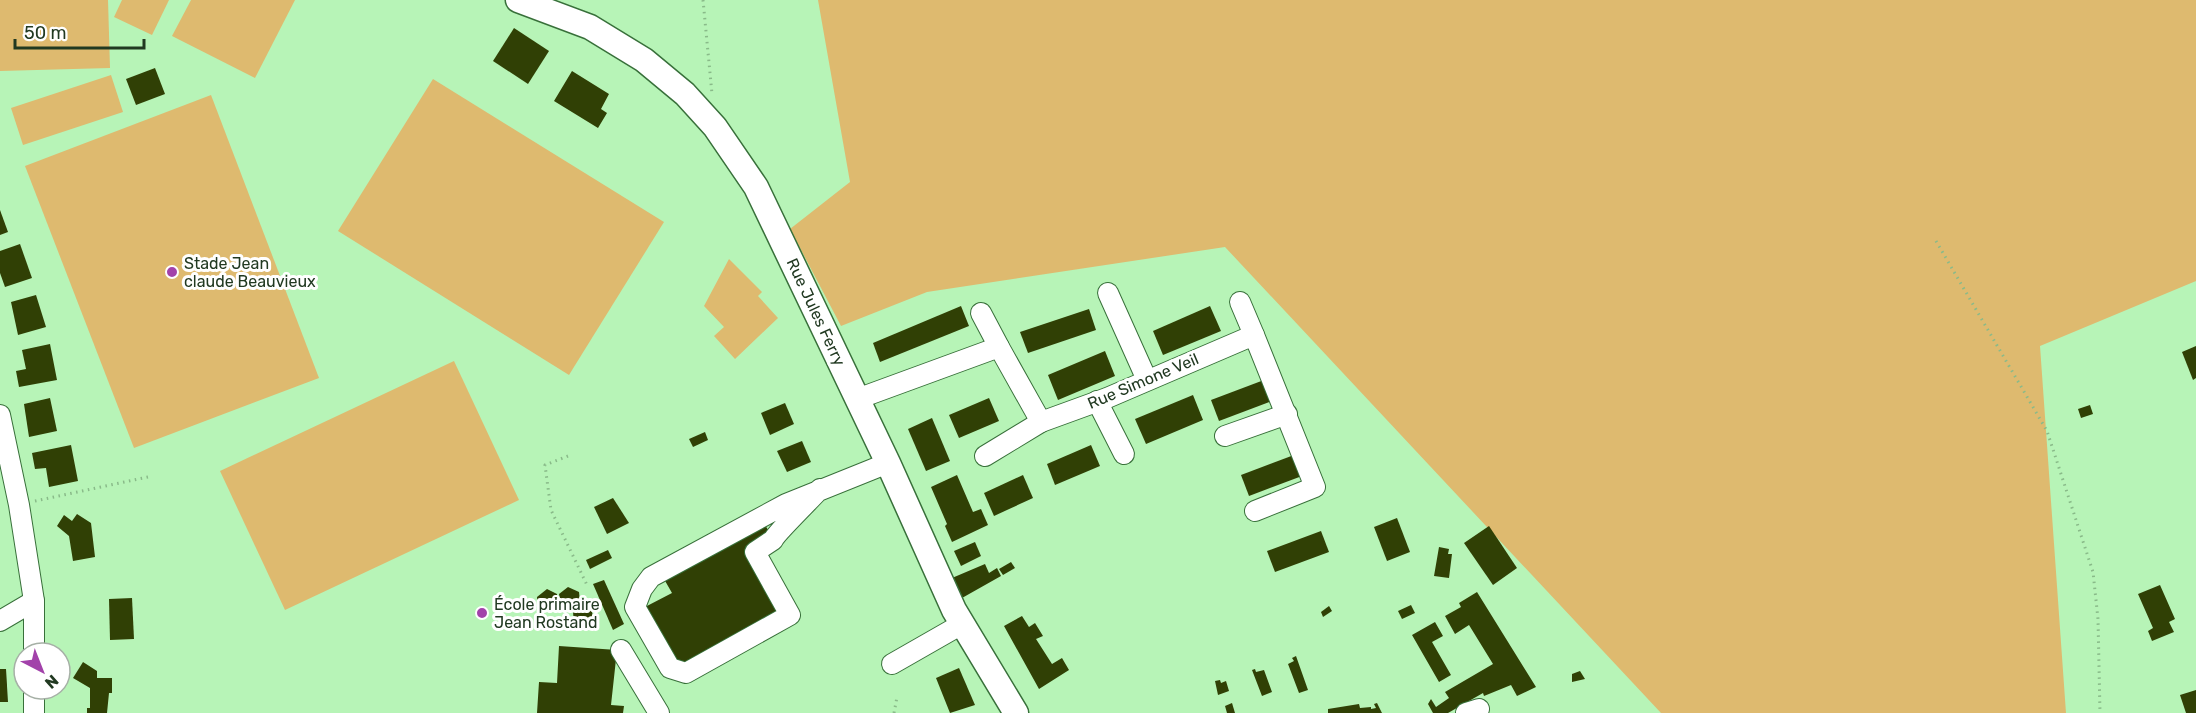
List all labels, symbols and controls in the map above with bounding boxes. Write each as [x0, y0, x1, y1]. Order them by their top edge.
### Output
scale bar [15, 12, 144, 50]
text: 50 m [24, 22, 67, 44]
place label: Stade Jean claude Beauvieux [184, 254, 316, 291]
street label: Rue Jules Ferry [783, 255, 849, 369]
marker: Stade Jean claude Beauvieux [165, 265, 179, 279]
street label: Rue Simone Veil [1085, 349, 1201, 413]
place label: École primaire Jean Rostand [494, 595, 600, 632]
marker: École primaire Jean Rostand [475, 606, 489, 620]
north arrow [12, 641, 72, 701]
text: N [41, 671, 62, 693]

